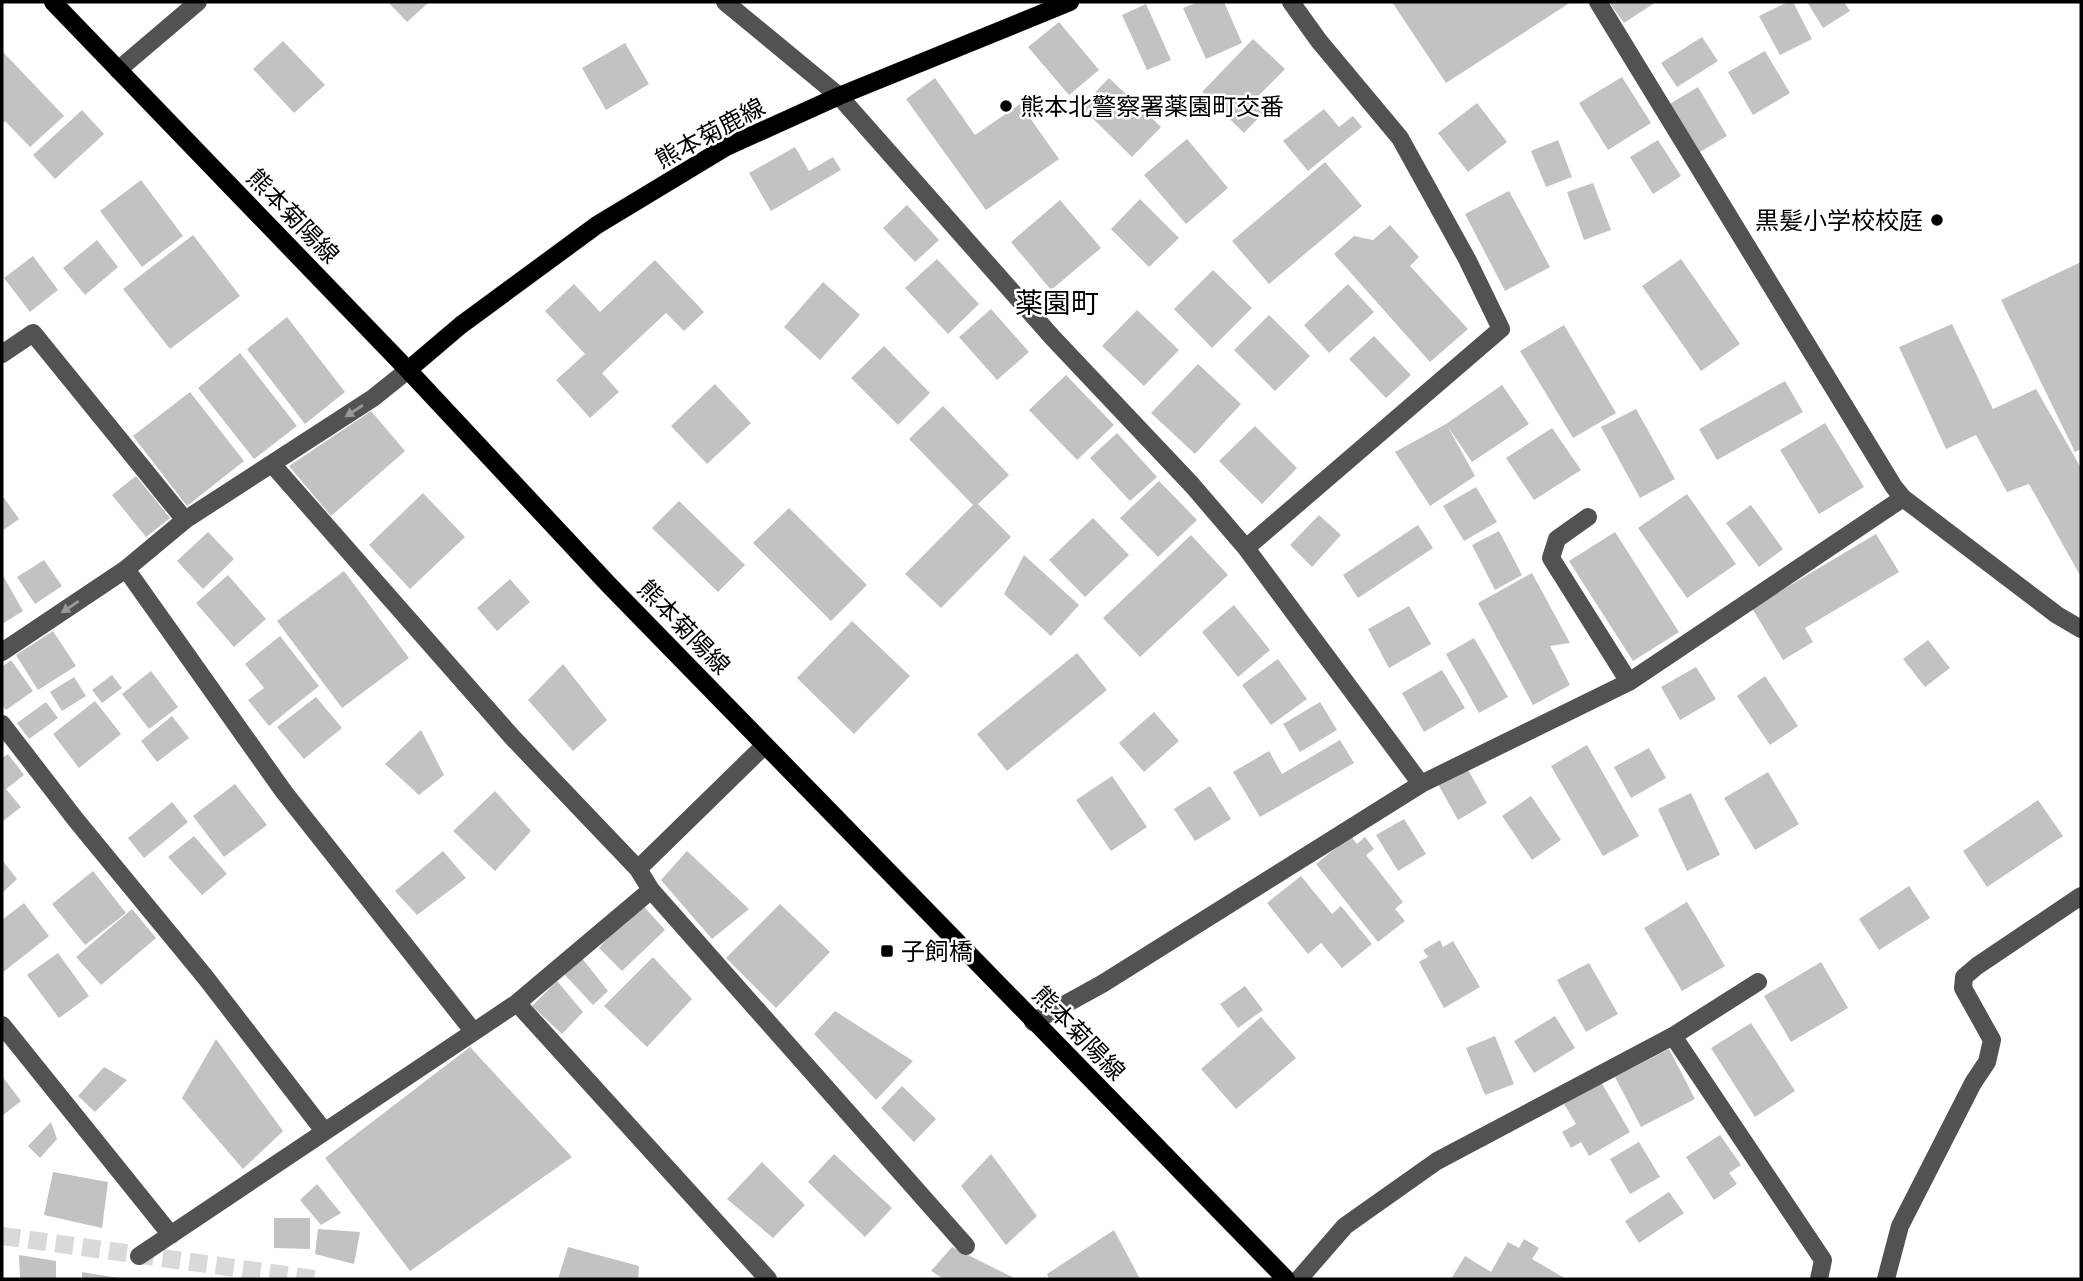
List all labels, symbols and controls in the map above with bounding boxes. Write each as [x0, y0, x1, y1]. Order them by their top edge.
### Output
street label: 熊本菊鹿線 [650, 91, 770, 175]
place label: 熊本北警察署薬園町交番 [1020, 91, 1284, 122]
marker: 熊本北警察署薬園町交番 [998, 98, 1014, 114]
street label: 熊本菊陽線 [240, 162, 346, 270]
place label: 黒髪小学校校庭 [1755, 205, 1923, 236]
marker: 黒髪小学校校庭 [1929, 212, 1945, 228]
district label: 薬園町 [1015, 285, 1099, 322]
one-way arrow [344, 405, 363, 418]
street label: 熊本菊陽線 [631, 573, 737, 681]
one-way arrow [60, 600, 79, 613]
place label: 子飼橋 [901, 936, 973, 967]
marker: 子飼橋 [879, 943, 895, 959]
street label: 熊本菊陽線 [1026, 979, 1132, 1087]

